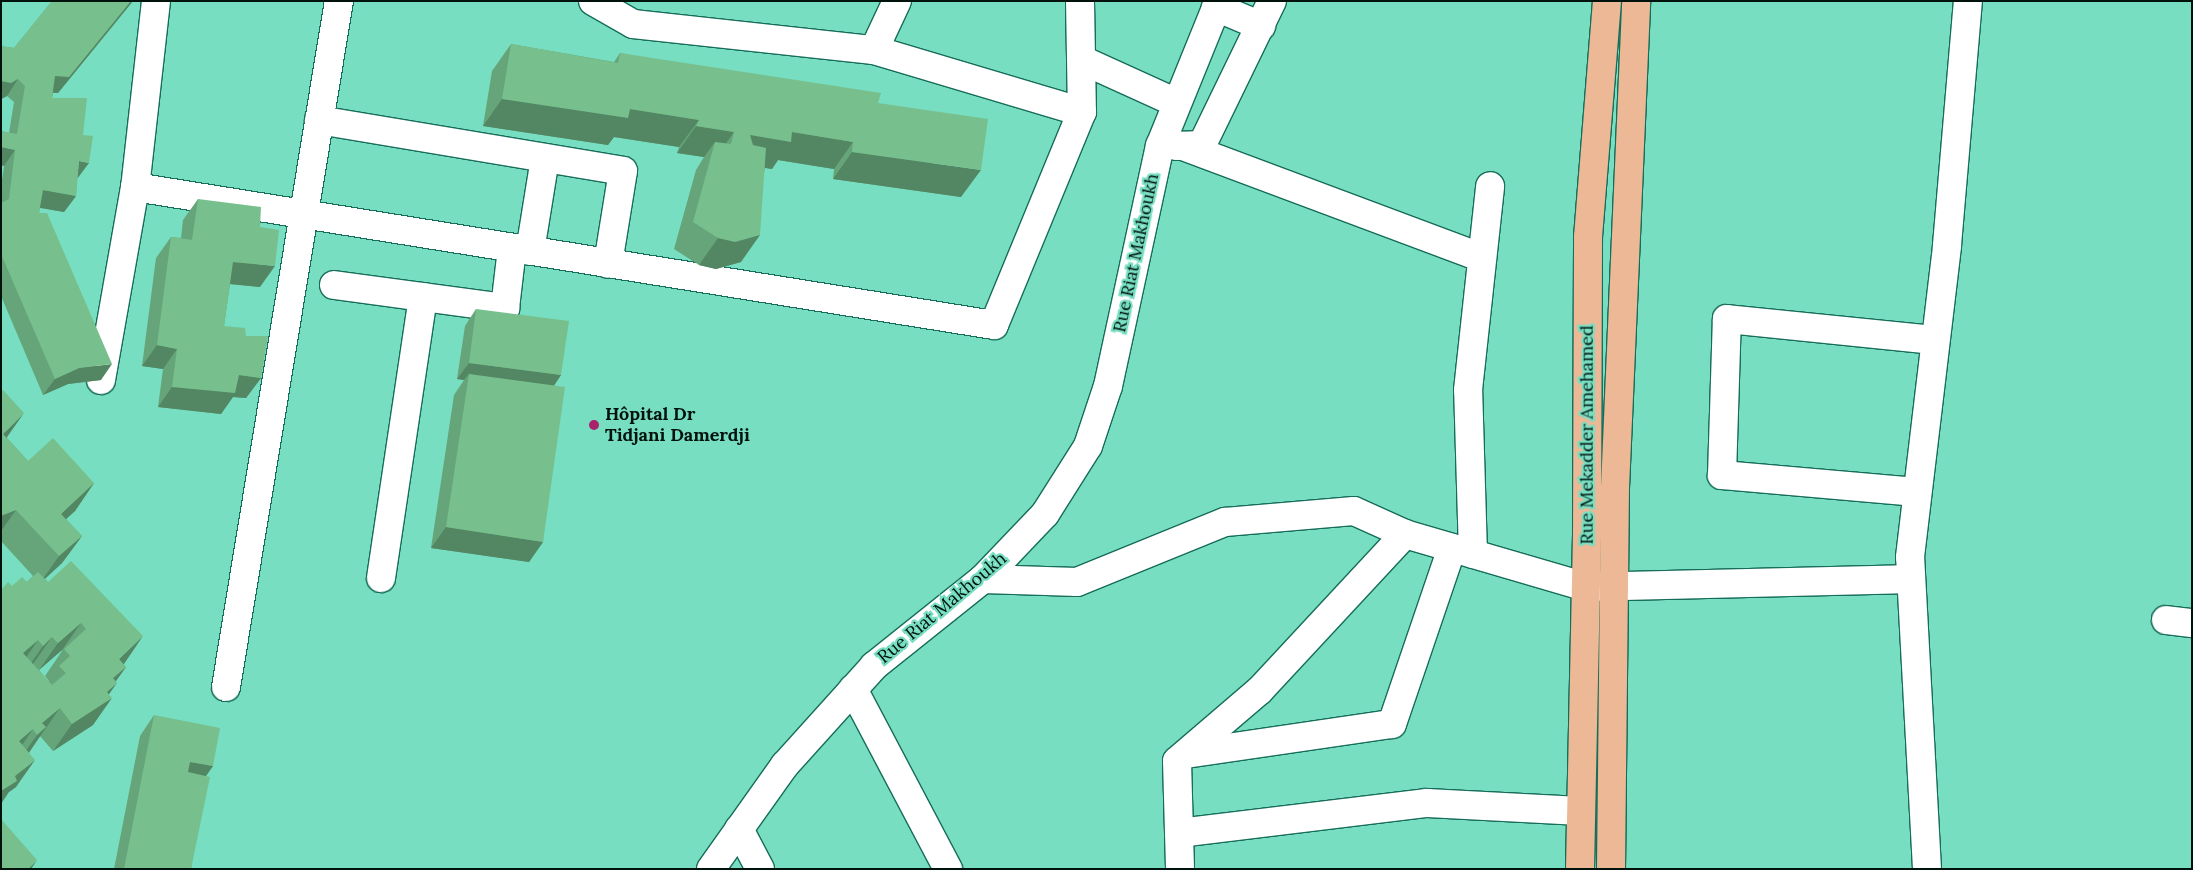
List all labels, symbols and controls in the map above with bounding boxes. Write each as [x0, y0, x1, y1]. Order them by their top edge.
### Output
street label: Rue Riat Makhoukh [1109, 172, 1163, 334]
street label: Rue Mekadder Amehamed [1576, 325, 1598, 545]
place label: Hôpital Dr Tidjani Damerdji [605, 404, 750, 446]
marker: Hôpital Dr Tidjani Damerdji [587, 418, 601, 432]
street label: Rue Riat Makhoukh [873, 548, 1011, 668]

